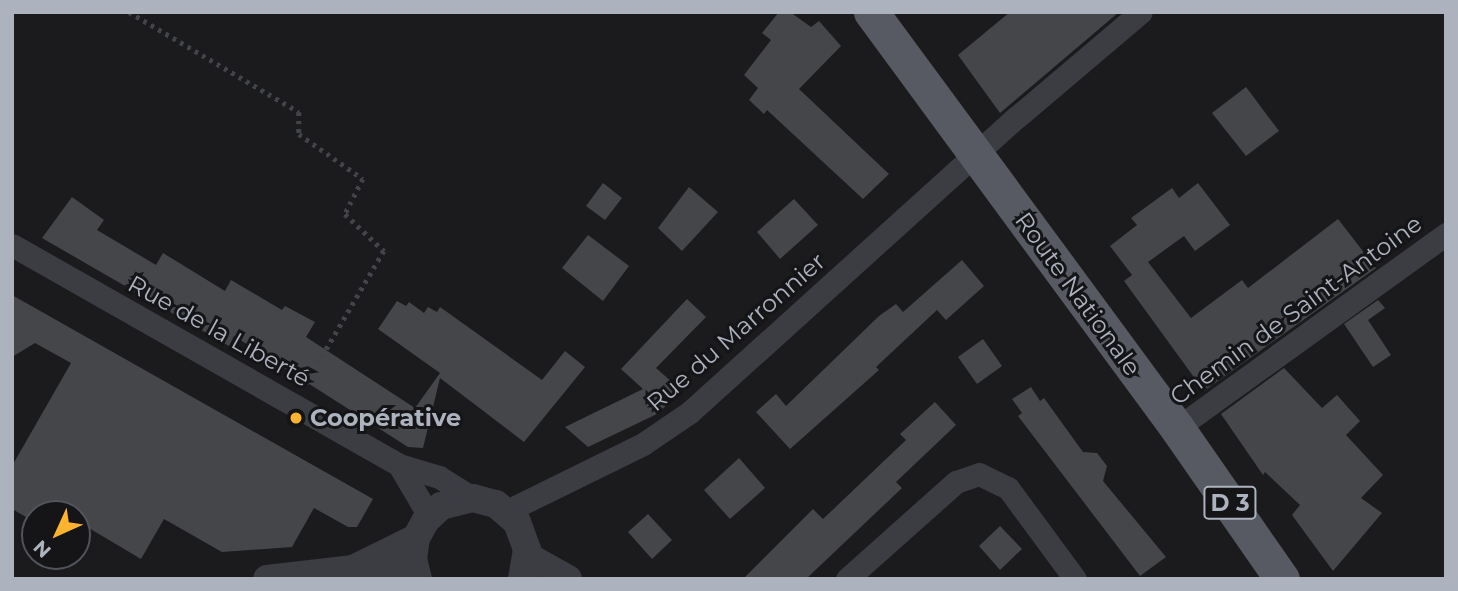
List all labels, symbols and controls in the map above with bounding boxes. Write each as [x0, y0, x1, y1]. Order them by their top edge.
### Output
street label: Route Nationale [1009, 207, 1147, 381]
street label: Chemin de Saint-Antoine [1165, 209, 1427, 411]
street label: Rue du Marronnier [641, 247, 831, 417]
street label: Rue de la Liberté [123, 269, 315, 393]
place label: Coopérative [310, 404, 461, 432]
marker: Coopérative [288, 410, 304, 426]
road number: D 3 [1202, 484, 1258, 523]
north arrow [21, 500, 91, 570]
text: N [29, 535, 56, 562]

